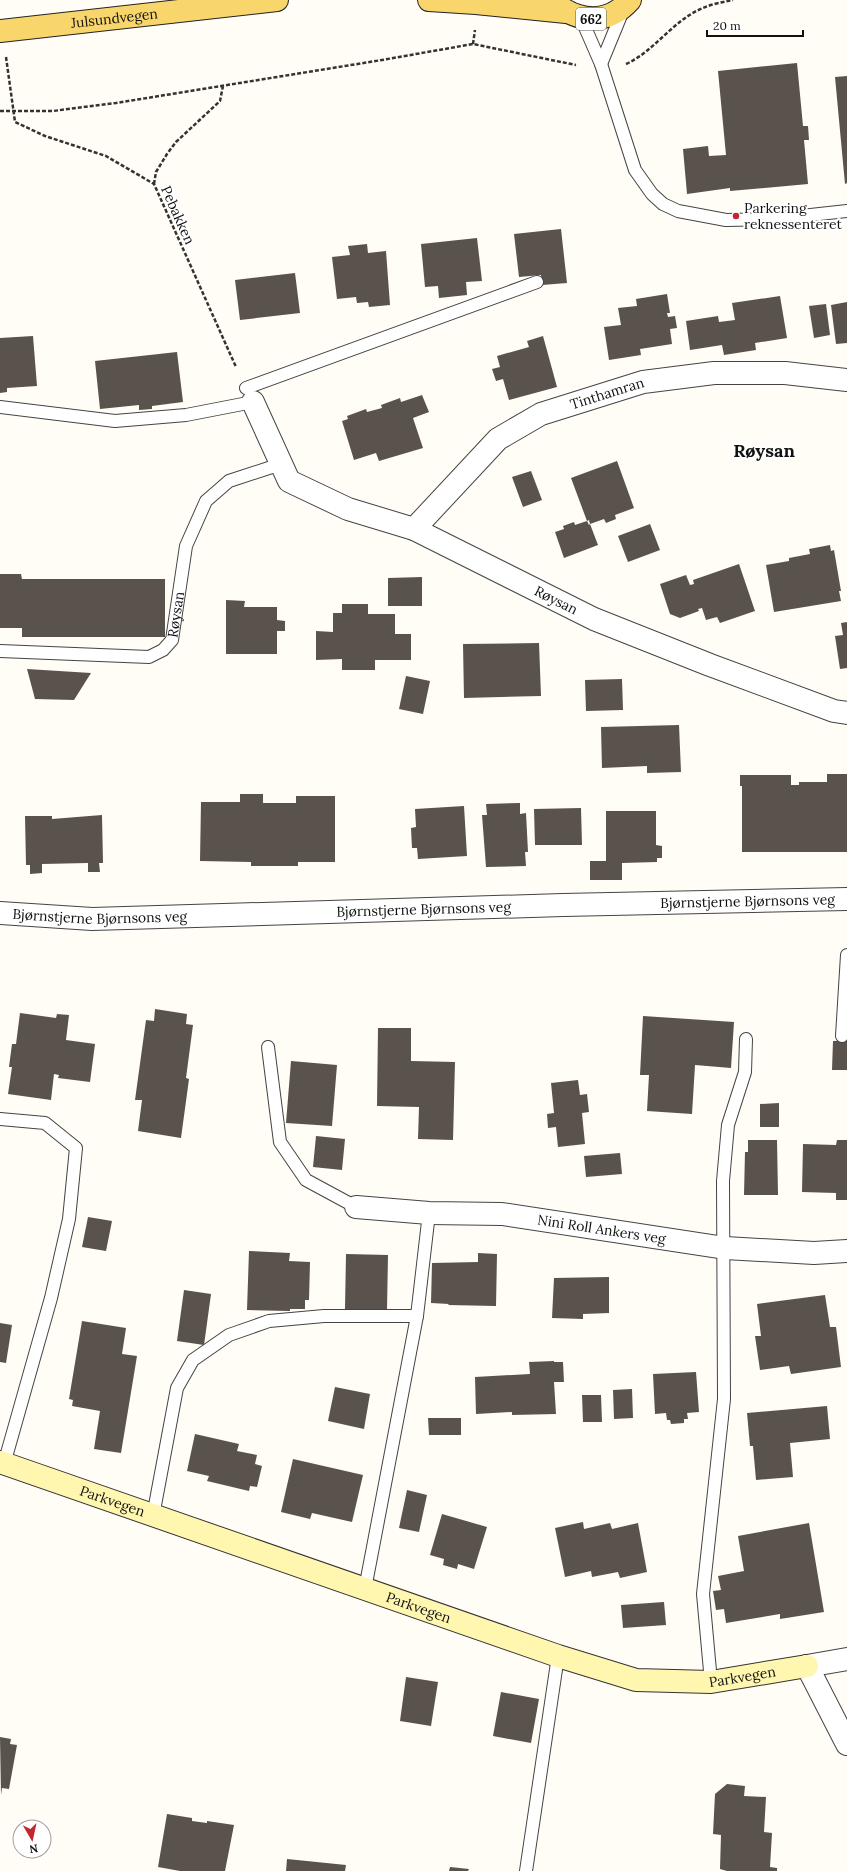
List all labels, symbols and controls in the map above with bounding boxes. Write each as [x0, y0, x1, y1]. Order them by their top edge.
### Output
street label: Julsundvegen [69, 4, 159, 32]
road number: 662 [576, 8, 606, 30]
scale bar [707, 12, 803, 38]
text: 20 m [713, 18, 741, 33]
street label: Pebakken [157, 183, 199, 248]
place label: Parkering reknessenteret [744, 199, 843, 233]
marker: Parkering reknessenteret [731, 211, 741, 221]
street label: Tinthamran [568, 373, 647, 413]
district label: Røysan [733, 439, 795, 462]
street label: Røysan [531, 582, 581, 619]
street label: Røysan [163, 590, 188, 639]
street label: Bjørnstjerne Bjørnsons veg [660, 890, 835, 912]
street label: Bjørnstjerne Bjørnsons veg [336, 898, 512, 921]
street label: Bjørnstjerne Bjørnsons veg [12, 905, 188, 928]
street label: Nini Roll Ankers veg [536, 1211, 667, 1248]
street label: Parkvegen [78, 1481, 148, 1521]
street label: Parkvegen [384, 1588, 454, 1627]
street label: Parkvegen [707, 1662, 777, 1691]
north arrow [12, 1819, 52, 1859]
text: N [28, 1841, 39, 1857]

